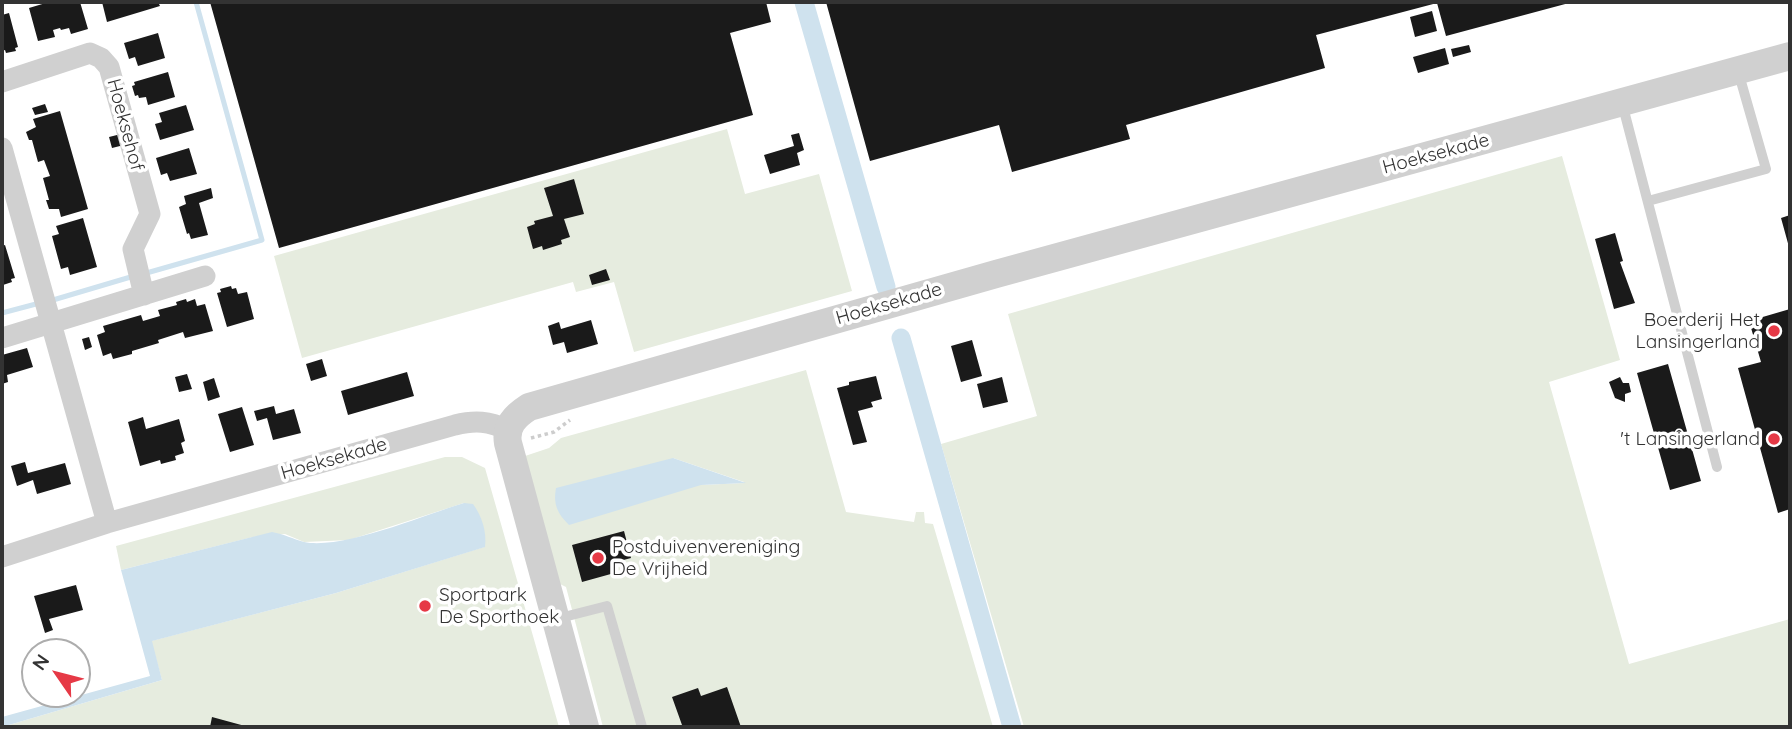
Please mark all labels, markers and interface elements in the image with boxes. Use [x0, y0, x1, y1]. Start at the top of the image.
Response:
street label: Hoeksehof [102, 76, 148, 174]
street label: Hoeksekade [1380, 129, 1492, 179]
street label: Hoeksekade [833, 278, 945, 330]
place label: Boerderij Het Lansingerland [1636, 309, 1760, 353]
marker: Boerderij Het Lansingerland [1766, 323, 1782, 339]
place label: 't Lansingerland [1620, 428, 1760, 450]
marker: 't Lansingerland [1766, 431, 1782, 447]
street label: Hoeksekade [278, 433, 390, 485]
place label: Postduivenvereniging De Vrijheid [612, 536, 800, 580]
marker: Postduivenvereniging De Vrijheid [590, 550, 606, 566]
place label: Sportpark De Sporthoek [439, 584, 559, 628]
marker: Sportpark De Sporthoek [417, 598, 433, 614]
north arrow [21, 638, 91, 708]
text: N [27, 649, 54, 675]

